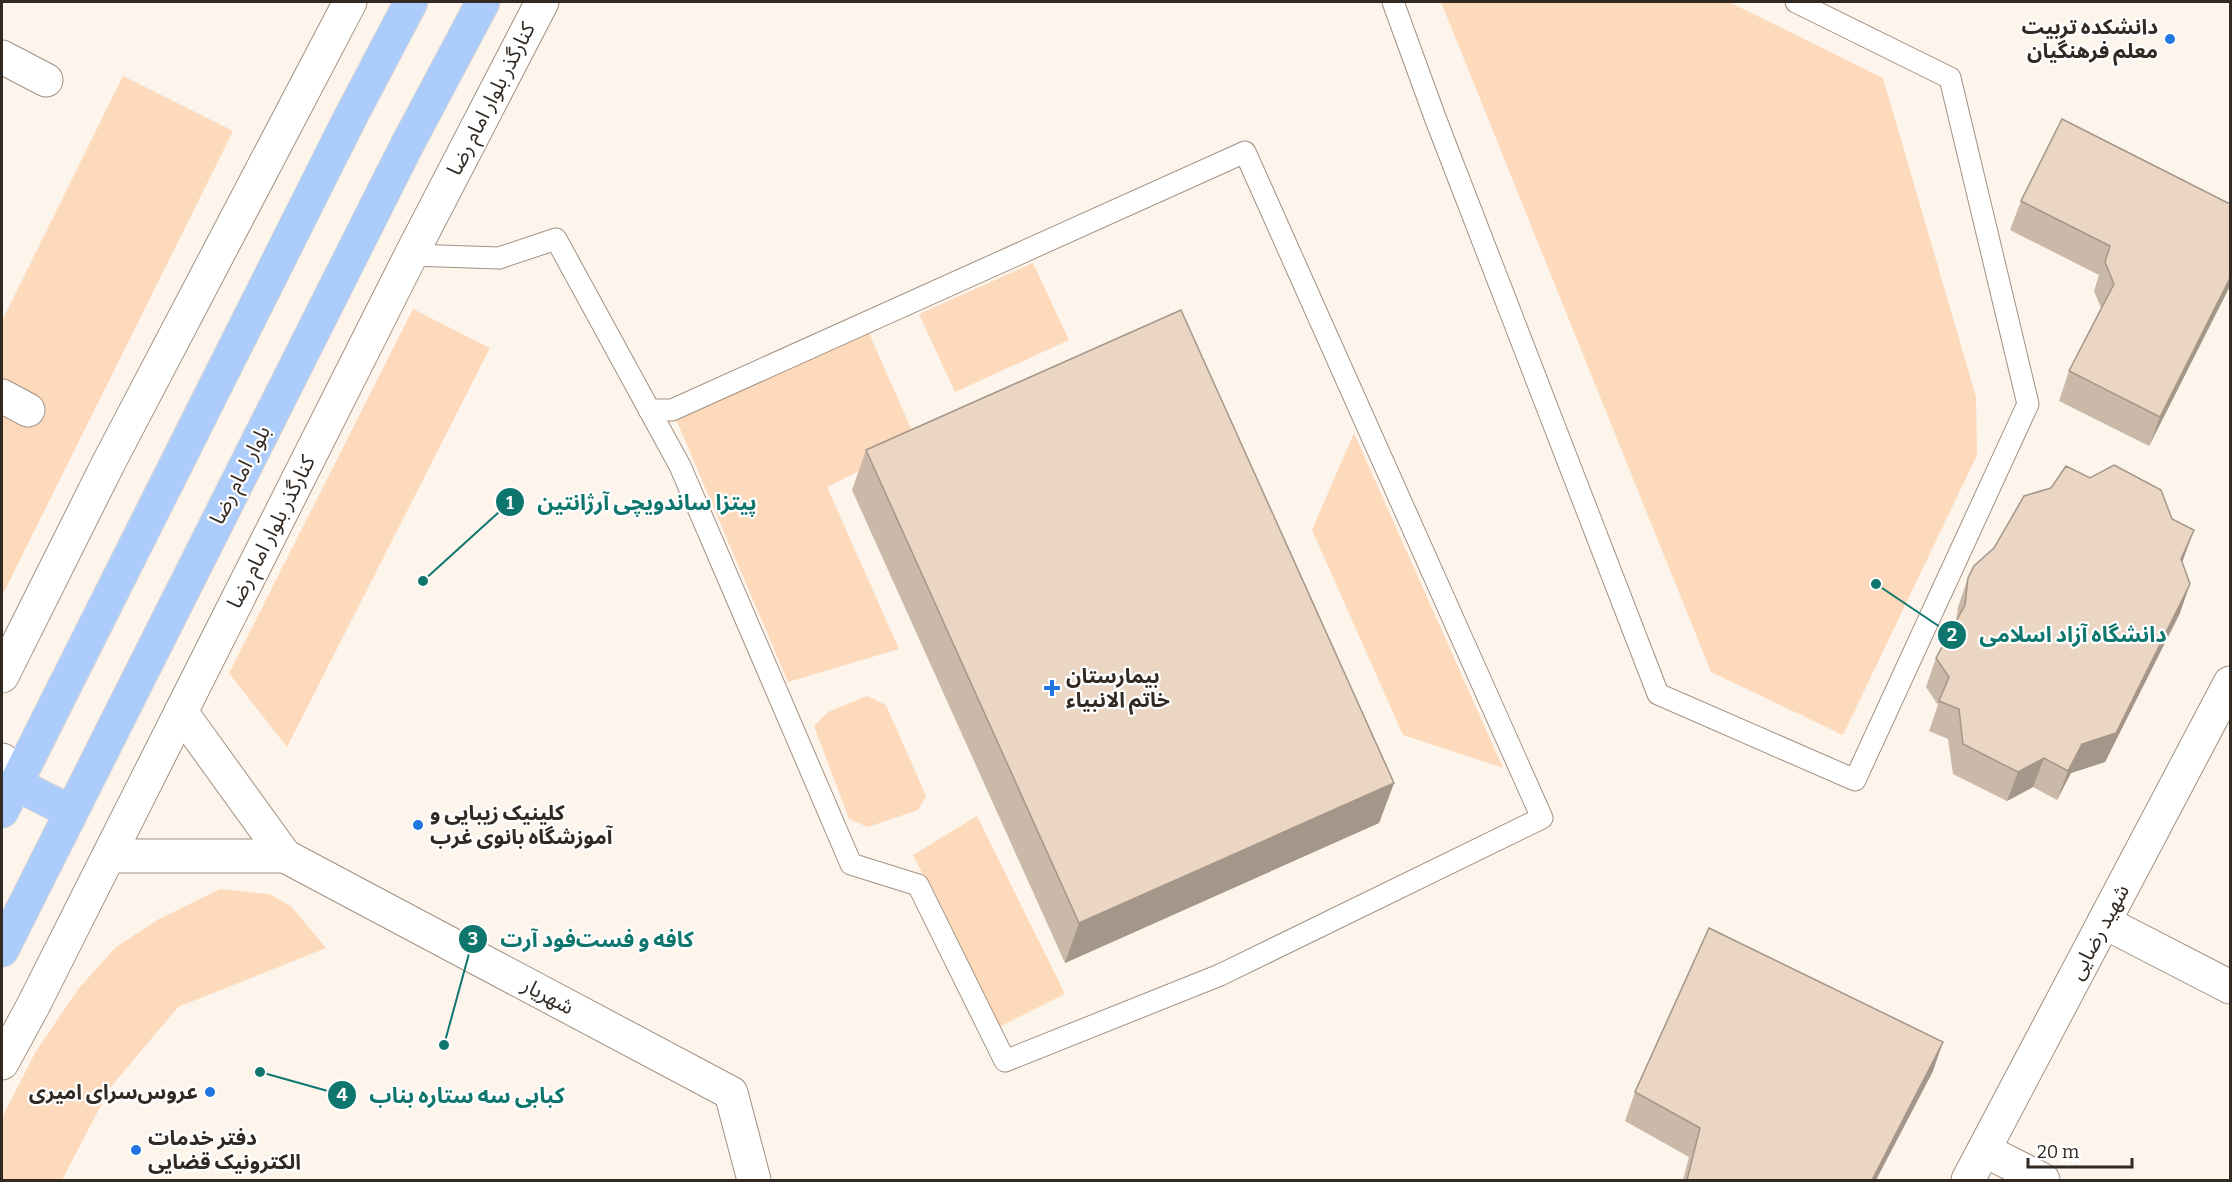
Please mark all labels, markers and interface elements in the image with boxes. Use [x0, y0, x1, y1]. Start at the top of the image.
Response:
place label: دانشکده تربیت معلم فرهنگیان [2021, 14, 2158, 66]
street label: کنارگذر بلوار امام رضا [441, 18, 544, 181]
marker: دانشکده تربیت معلم فرهنگیان [2163, 32, 2177, 46]
street label: بلوار امام رضا [204, 421, 279, 530]
street label: کنارگذر بلوار امام رضا [221, 451, 324, 614]
callout: پیتزا ساندویچی آرژانتین [495, 482, 769, 522]
text: پیتزا ساندویچی آرژانتین [537, 489, 757, 517]
text: 1 [506, 492, 514, 514]
callout: دانشگاه آزاد اسلامی [1937, 615, 2179, 655]
text: دانشگاه آزاد اسلامی [1979, 621, 2167, 648]
text: 2 [1947, 624, 1957, 646]
place label: بیمارستان خاتم الانبیاء [1066, 663, 1170, 715]
marker: بیمارستان خاتم الانبیاء [1043, 679, 1061, 697]
place label: کلینیک زیبایی و آموزشگاه بانوی غرب [430, 800, 614, 850]
marker: کلینیک زیبایی و آموزشگاه بانوی غرب [411, 818, 425, 832]
street label: شهید رضایی [2063, 880, 2135, 984]
callout: کافه و فست‌فود آرت [458, 919, 706, 959]
text: کافه و فست‌فود آرت [500, 926, 695, 953]
text: 3 [468, 928, 478, 950]
street label: شهریار [517, 971, 578, 1020]
callout: کبابی سه ستاره بناب [327, 1075, 577, 1115]
place label: عروس‌سرای امیری [29, 1079, 198, 1105]
text: کبابی سه ستاره بناب [369, 1082, 566, 1109]
text: 4 [337, 1084, 348, 1106]
marker: عروس‌سرای امیری [203, 1085, 217, 1099]
place label: دفتر خدمات الکترونیک قضایی [148, 1125, 301, 1175]
scale bar [2028, 1131, 2132, 1169]
text: 20 m [2037, 1141, 2079, 1163]
marker: دفتر خدمات الکترونیک قضایی [129, 1143, 143, 1157]

